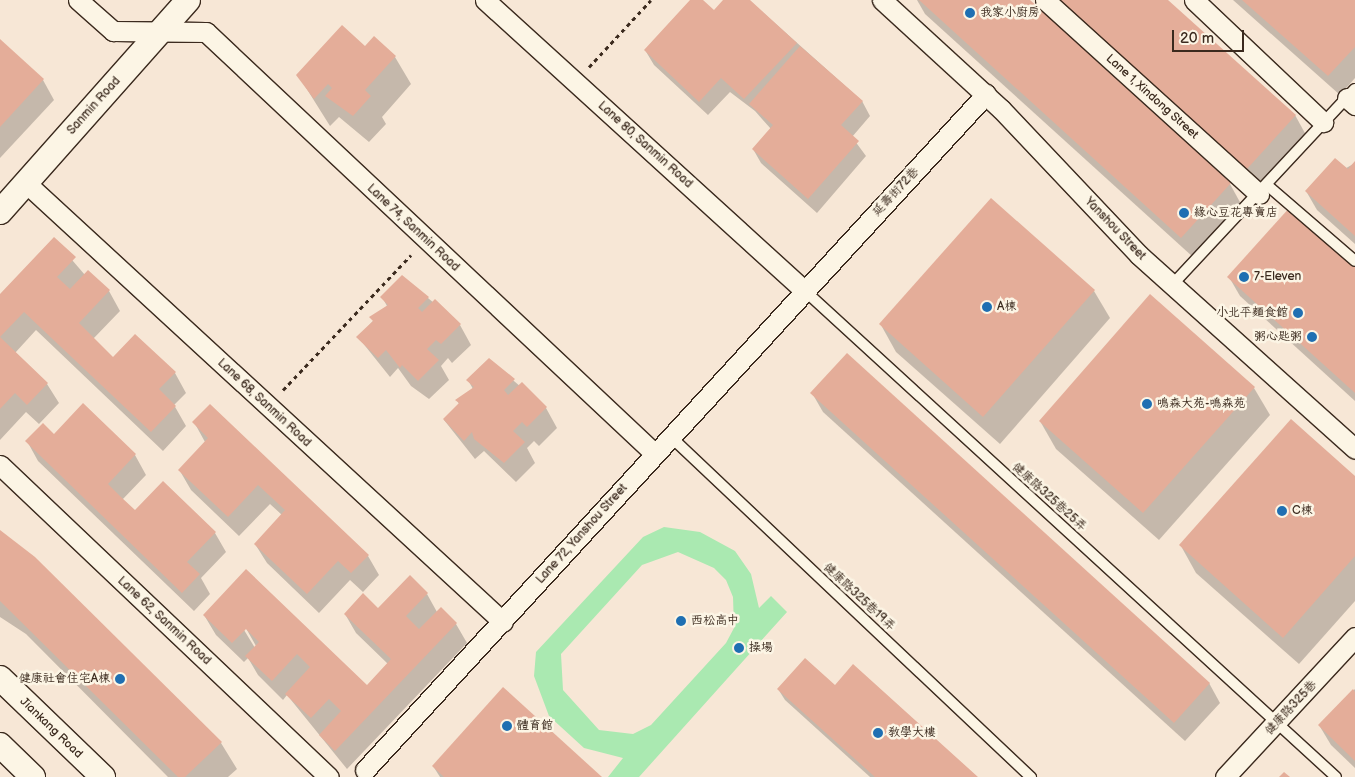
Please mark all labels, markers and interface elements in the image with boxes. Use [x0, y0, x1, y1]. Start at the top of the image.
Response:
place label: 我家小廚房 [980, 6, 1040, 20]
marker: 我家小廚房 [964, 7, 976, 19]
scale bar [1175, 20, 1248, 52]
text: 20 m [1180, 29, 1214, 48]
street label: Lane 1, Xindong Street [1102, 51, 1202, 143]
street label: Sanmin Road [64, 74, 124, 138]
street label: Lane 80, Sanmin Road [595, 99, 695, 191]
street label: 延壽街72巷 [870, 165, 922, 219]
street label: Lane 74, Sanmin Road [364, 181, 462, 275]
street label: Yanshou Street [1081, 195, 1149, 263]
place label: 緣心豆花專賣店 [1194, 206, 1278, 220]
marker: 緣心豆花專賣店 [1178, 207, 1190, 219]
place label: 7-Eleven [1254, 270, 1301, 284]
marker: 7-Eleven [1238, 271, 1250, 283]
place label: A棟 [997, 300, 1016, 314]
marker: A棟 [981, 301, 993, 313]
place label: 小北平麵食館 [1216, 306, 1288, 320]
marker: 小北平麵食館 [1292, 307, 1304, 319]
place label: 粥心匙粥 [1254, 330, 1302, 344]
marker: 粥心匙粥 [1306, 331, 1318, 343]
street label: Lane 68, Sanmin Road [214, 356, 314, 450]
place label: 鳴森大苑-鳴森苑 [1157, 397, 1245, 411]
marker: 鳴森大苑-鳴森苑 [1141, 398, 1153, 410]
street label: 健康路325巷25弄 [1009, 460, 1089, 534]
street label: Lane 72, Yanshou Street [533, 481, 631, 587]
place label: C棟 [1292, 504, 1313, 518]
marker: C棟 [1276, 505, 1288, 517]
street label: 健康路325巷19弄 [820, 560, 898, 634]
street label: Lane 62, Sanmin Road [114, 574, 214, 668]
place label: 西松高中 [691, 614, 739, 628]
marker: 西松高中 [675, 615, 687, 627]
place label: 操場 [749, 641, 773, 655]
marker: 操場 [733, 642, 745, 654]
place label: 健康社會住宅A棟 [19, 672, 110, 686]
marker: 健康社會住宅A棟 [114, 673, 126, 685]
street label: 健康路325巷 [1262, 678, 1320, 738]
street label: Jiankang Road [17, 695, 85, 761]
place label: 體育館 [517, 719, 553, 733]
marker: 體育館 [501, 720, 513, 732]
place label: 教學大樓 [888, 726, 936, 740]
marker: 教學大樓 [872, 727, 884, 739]

